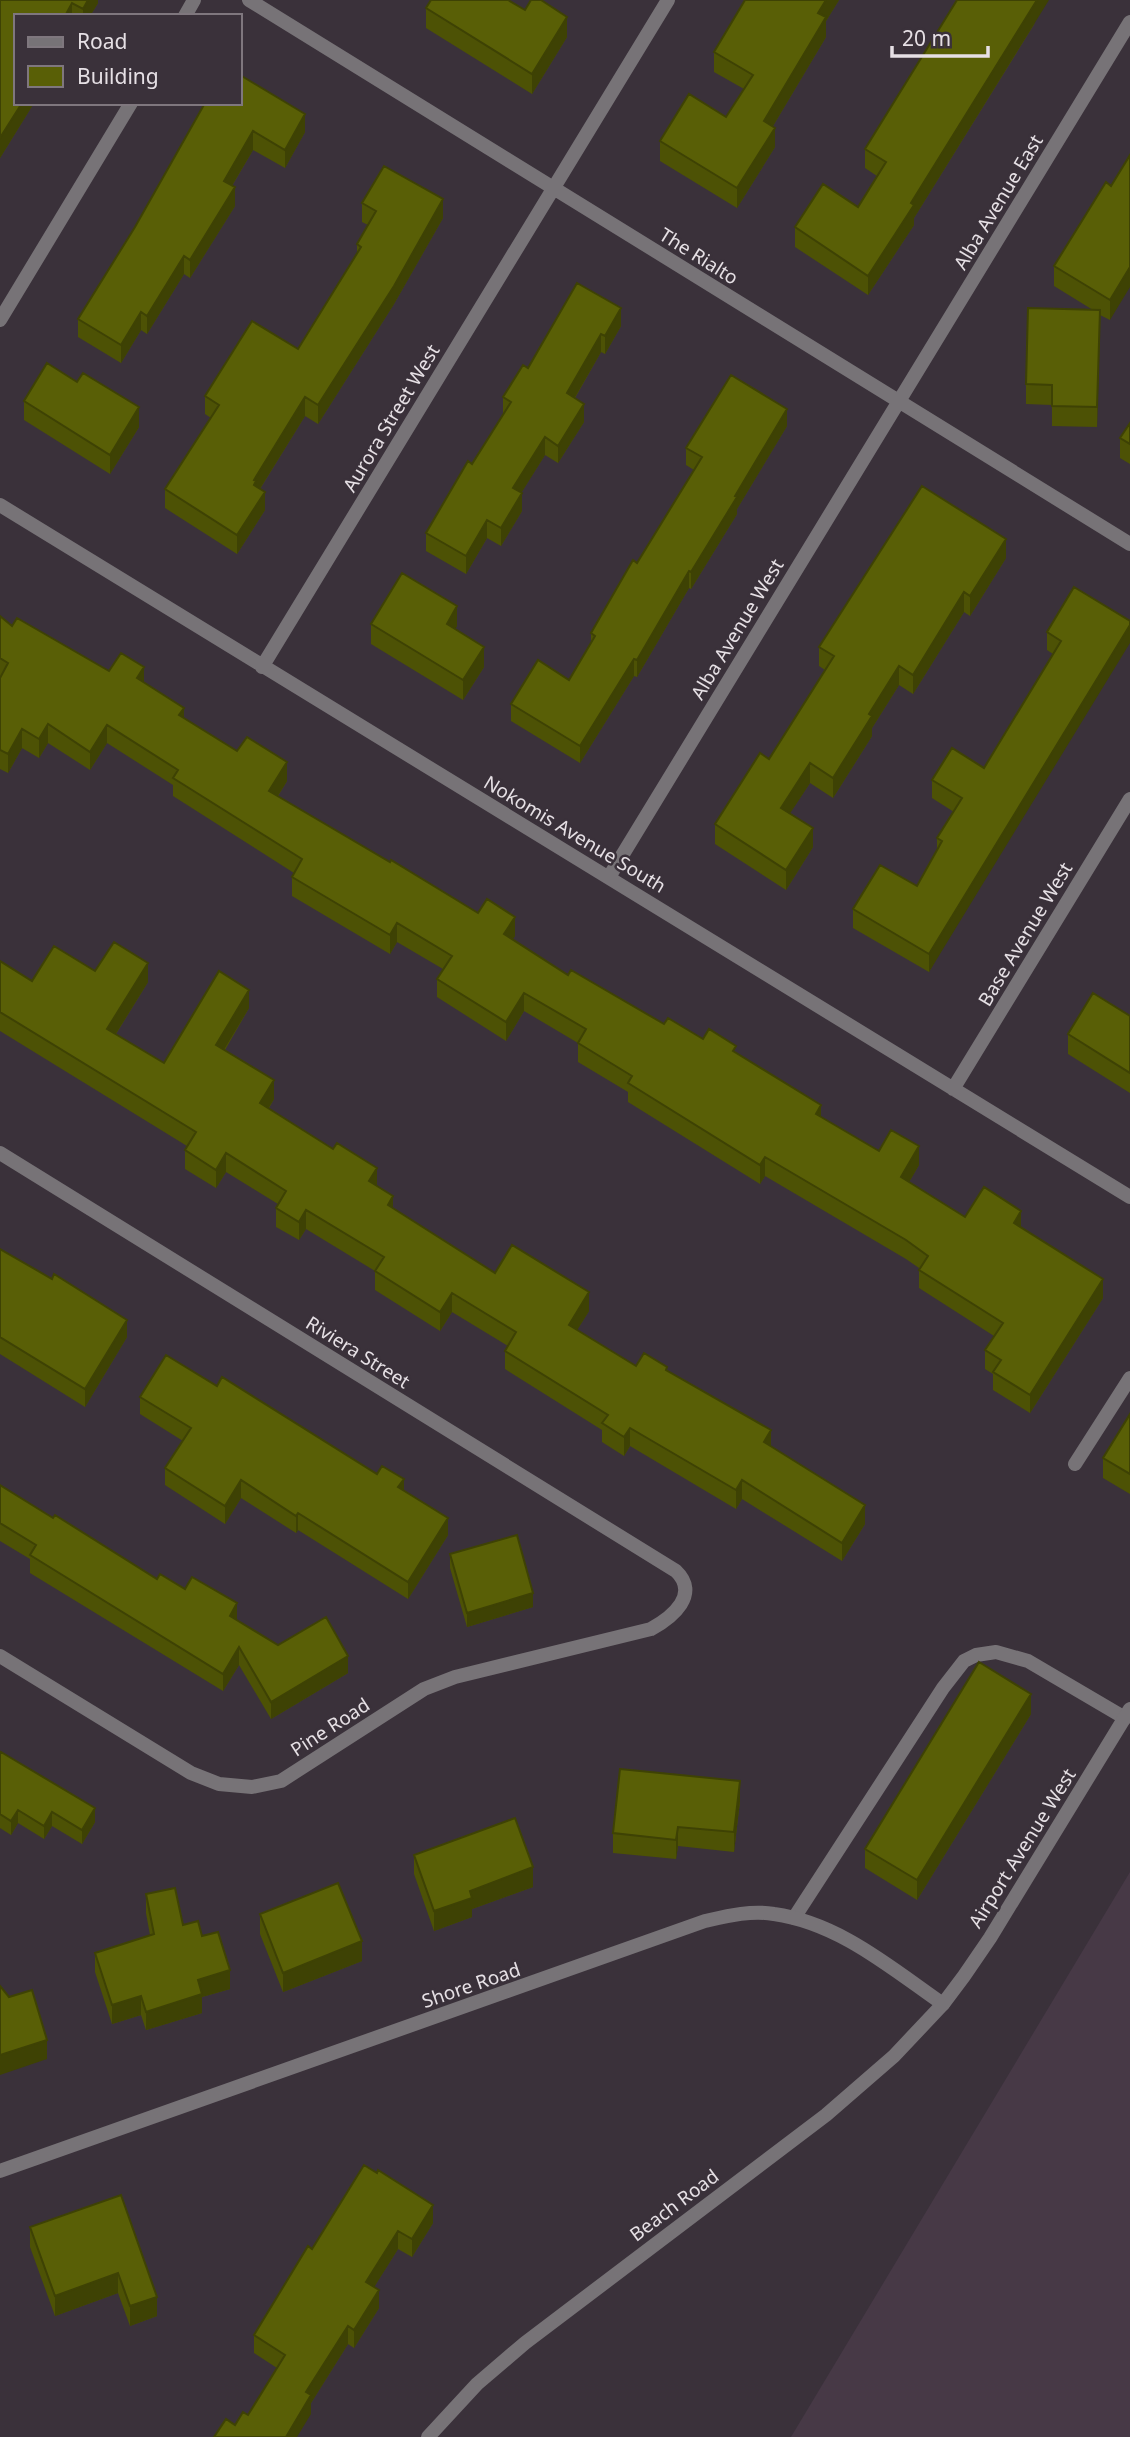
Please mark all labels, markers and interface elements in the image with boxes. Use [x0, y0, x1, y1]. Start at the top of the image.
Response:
legend [14, 14, 242, 105]
scale bar [892, 14, 988, 58]
text: 20 m [902, 24, 951, 52]
text: Road [77, 27, 127, 55]
text: Building [77, 62, 159, 90]
street label: Alba Avenue East [947, 130, 1049, 274]
street label: The Rialto [655, 221, 743, 291]
street label: Aurora Street West [337, 339, 445, 497]
street label: Alba Avenue West [685, 554, 789, 704]
street label: Nokomis Avenue South [479, 769, 671, 899]
street label: Base Avenue West [972, 857, 1078, 1011]
street label: Riviera Street [301, 1310, 415, 1394]
street label: Pine Road [285, 1692, 375, 1762]
street label: Airport Avenue West [962, 1763, 1082, 1933]
street label: Shore Road [418, 1956, 524, 2014]
street label: Beach Road [624, 2163, 724, 2247]

